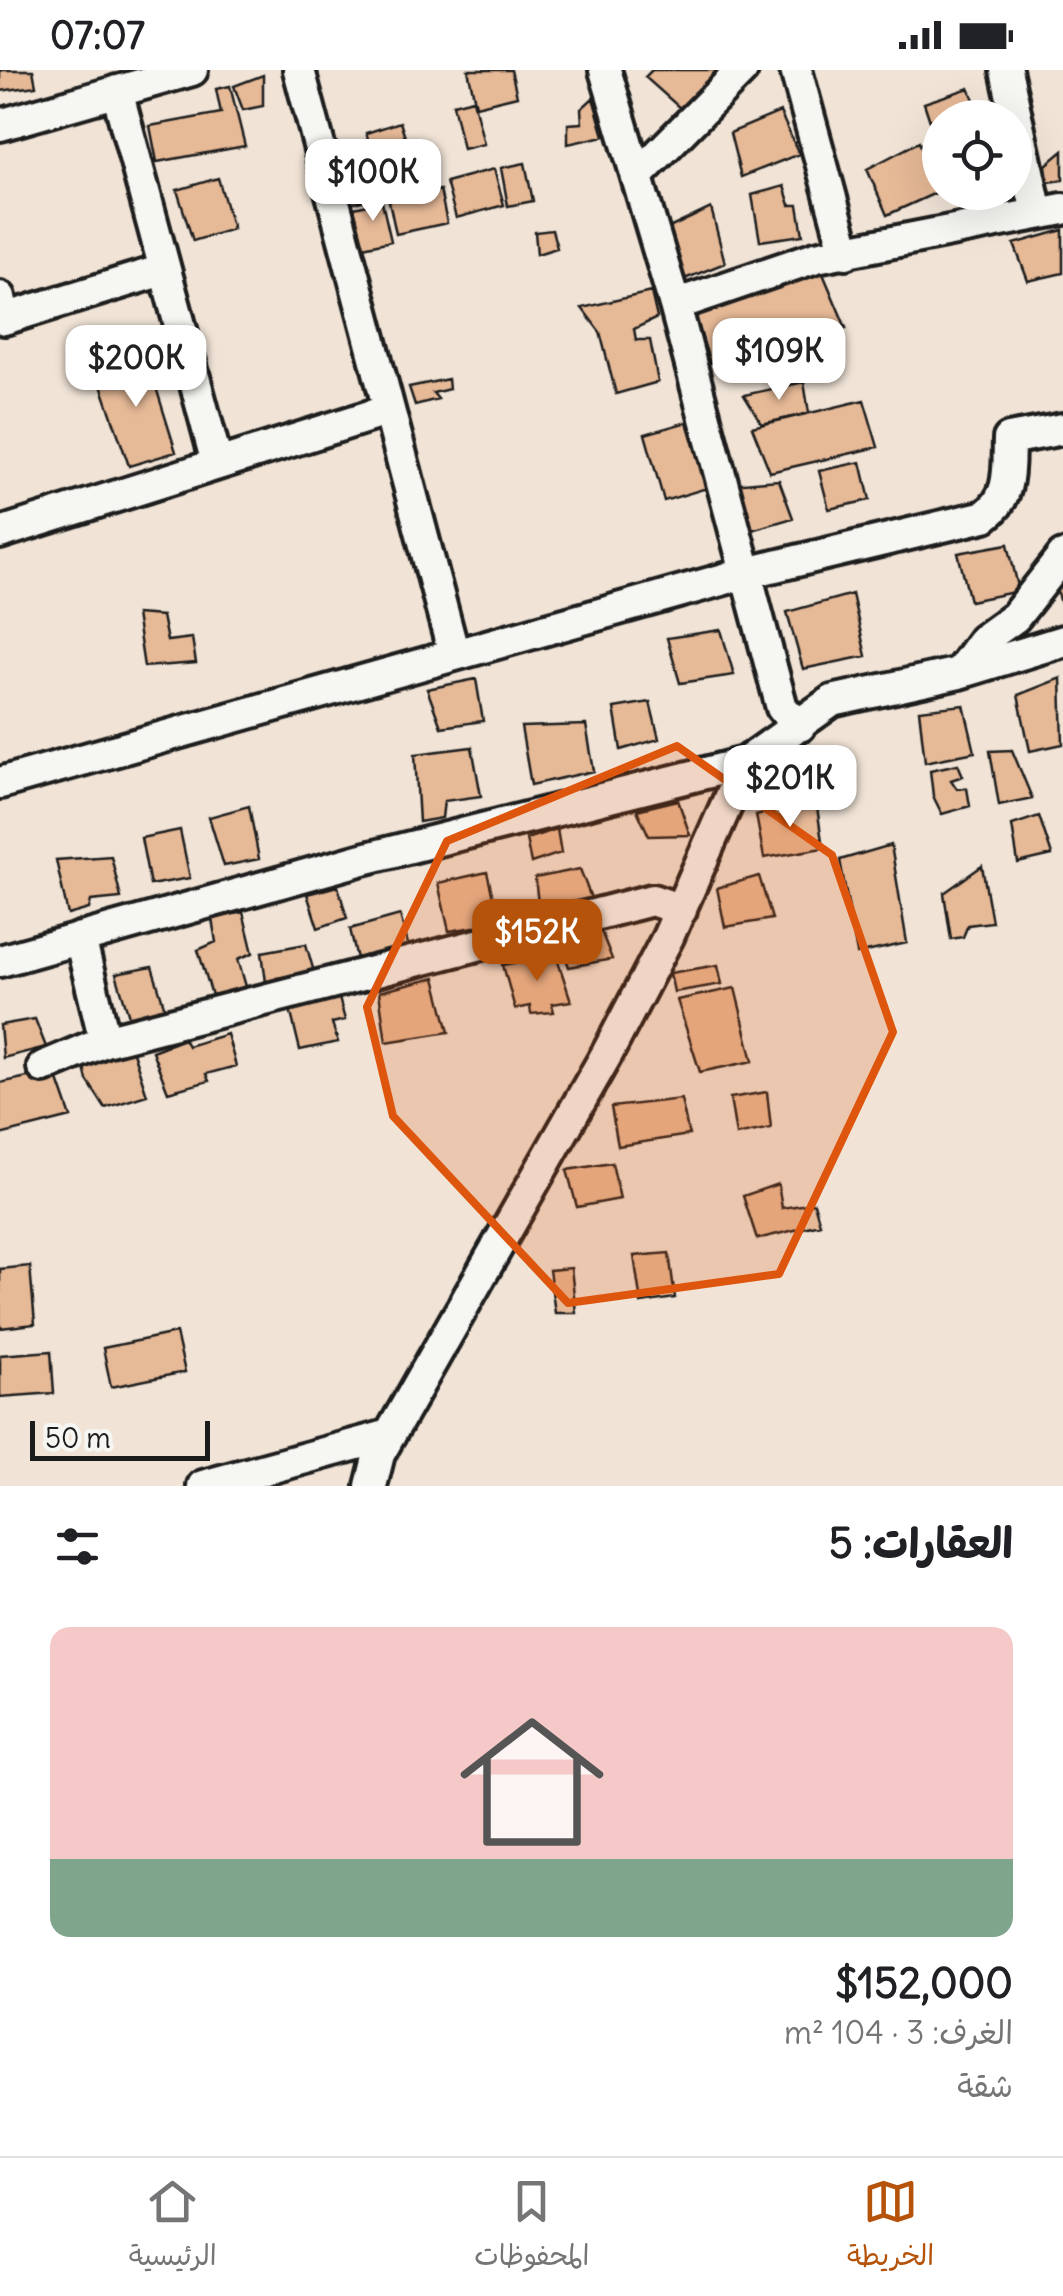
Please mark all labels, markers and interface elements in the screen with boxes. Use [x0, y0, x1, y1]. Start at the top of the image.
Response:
text: 07:07 [50, 12, 145, 59]
map controls [922, 100, 1032, 210]
button: locate [922, 100, 1032, 210]
pin: $100K [303, 139, 443, 224]
text: $100K [327, 151, 419, 192]
pin: $109K [709, 318, 849, 403]
pin: $200K [66, 325, 206, 410]
text: $109K [734, 330, 824, 371]
text: $200K [87, 337, 185, 378]
pin: $201K [720, 745, 860, 830]
text: $201K [746, 757, 834, 798]
pin: $152K [467, 899, 607, 984]
text: $152K [494, 911, 580, 952]
scale bar [30, 1416, 210, 1460]
text: 50 m [45, 1420, 111, 1456]
text: العقارات: 5 [829, 1517, 1013, 1569]
icon: filters [50, 1519, 105, 1574]
icon: home [442, 1692, 622, 1872]
text: $152,000 [835, 1957, 1013, 2009]
text: الغرف: 3 · 104 m² [784, 2012, 1013, 2053]
text: شقة [957, 2065, 1013, 2106]
tab: الرئيسية [129, 2174, 217, 2280]
tab: المحفوظات [474, 2174, 589, 2280]
tab: الخريطة [847, 2174, 934, 2280]

